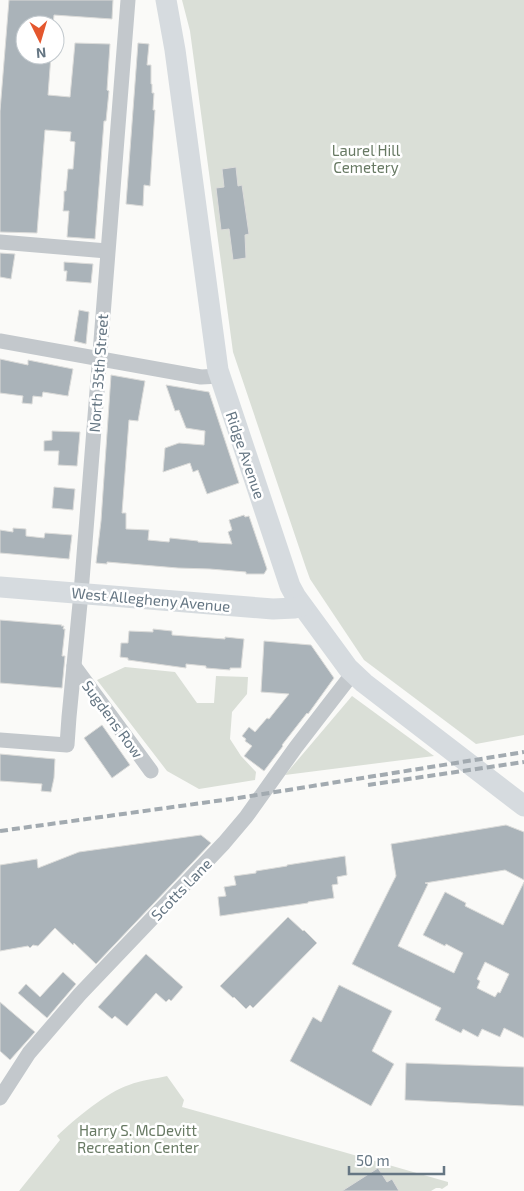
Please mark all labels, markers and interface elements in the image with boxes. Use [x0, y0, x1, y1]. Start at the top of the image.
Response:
north arrow [15, 15, 65, 65]
text: N [35, 45, 47, 62]
park label: Laurel Hill Cemetery [332, 141, 401, 176]
street label: North 35th Street [85, 313, 111, 433]
street label: Ridge Avenue [223, 409, 269, 501]
street label: West Allegheny Avenue [71, 583, 231, 615]
street label: Sugdens Row [79, 677, 147, 761]
street label: Scotts Lane [147, 854, 215, 924]
park label: Harry S. McDevitt Recreation Center [77, 1121, 199, 1156]
scale bar [349, 1144, 444, 1176]
text: 50 m [356, 1151, 390, 1169]

